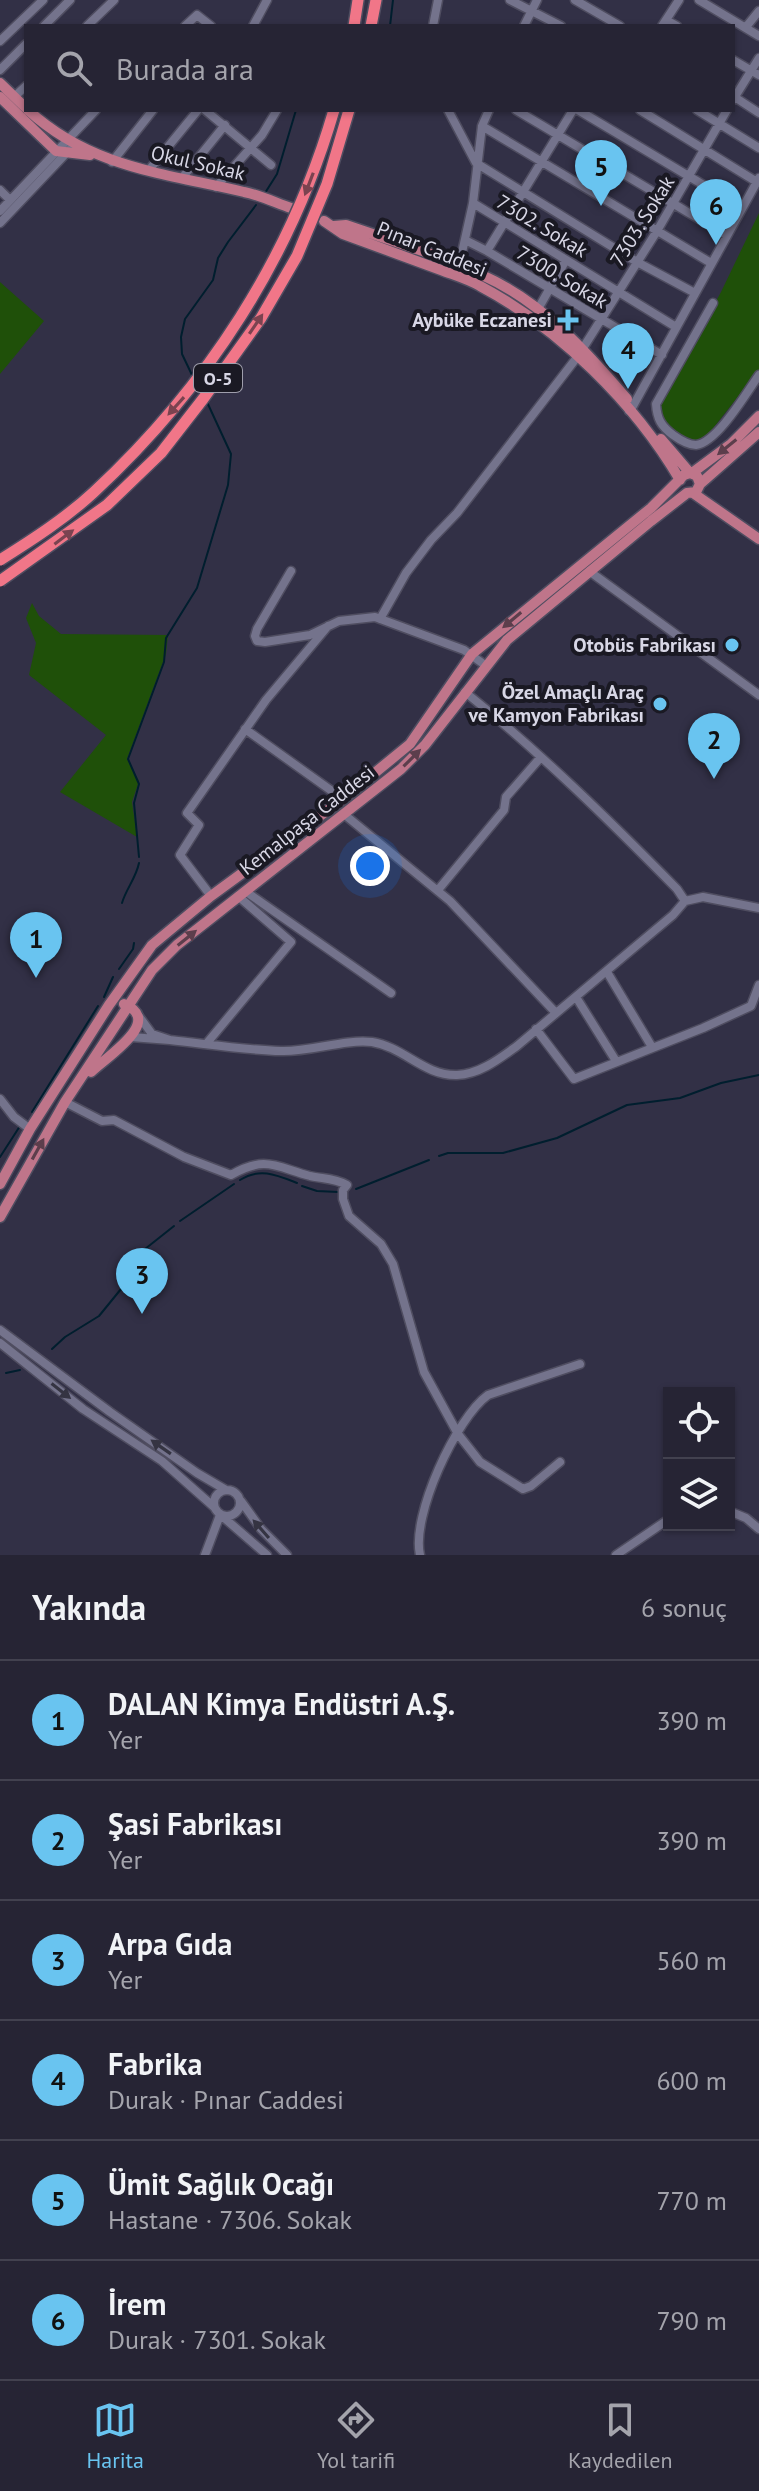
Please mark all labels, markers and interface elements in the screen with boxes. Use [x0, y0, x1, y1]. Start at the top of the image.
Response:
search box [24, 24, 735, 112]
icon: search [52, 46, 96, 90]
text: Burada ara [116, 49, 254, 88]
street label: Okul Sokak [148, 140, 248, 187]
pin: 5 [575, 140, 627, 206]
street label: 7303. Sokak [604, 170, 680, 271]
one-way arrow [302, 172, 315, 196]
pin: 6 [690, 179, 742, 245]
street label: 7302. Sokak [492, 189, 593, 264]
street label: Pınar Caddesi [373, 215, 491, 283]
street label: 7300. Sokak [512, 240, 613, 315]
place label: Aybüke Eczanesi [412, 307, 552, 333]
marker: Aybüke Eczanesi [559, 311, 577, 329]
one-way arrow [248, 314, 263, 335]
pin: 4 [602, 323, 654, 389]
road number: O-5 [194, 364, 242, 392]
one-way arrow [168, 395, 185, 415]
one-way arrow [717, 438, 737, 454]
one-way arrow [54, 529, 74, 545]
one-way arrow [502, 611, 522, 628]
place label: Otobüs Fabrikası [573, 632, 716, 658]
marker: Otobüs Fabrikası [723, 636, 741, 654]
place label: Özel Amaçlı Araç ve Kamyon Fabrikası [467, 679, 644, 728]
marker: Özel Amaçlı Araç ve Kamyon Fabrikası [651, 695, 669, 713]
pin: 2 [688, 713, 740, 779]
one-way arrow [402, 749, 421, 768]
street label: Kemalpaşa Caddesi [234, 759, 380, 881]
your location [350, 846, 390, 886]
pin: 1 [10, 912, 62, 978]
one-way arrow [177, 930, 197, 946]
one-way arrow [31, 1138, 45, 1160]
pin: 3 [116, 1248, 168, 1314]
one-way arrow [51, 1383, 71, 1399]
map controls [663, 1387, 735, 1531]
button: locate [663, 1387, 735, 1459]
one-way arrow [150, 1440, 171, 1455]
button: layers [663, 1459, 735, 1531]
one-way arrow [253, 1519, 270, 1539]
text: Yakında [32, 1585, 146, 1629]
text: 6 sonuç [641, 1591, 727, 1624]
text: DALAN Kimya Endüstri A.Ş. [108, 1684, 455, 1723]
text: 1 [51, 1704, 65, 1737]
text: 390 m [656, 1704, 727, 1737]
text: Yer [108, 1723, 142, 1756]
text: Şasi Fabrikası [108, 1804, 282, 1843]
text: 2 [51, 1824, 65, 1857]
text: 390 m [656, 1824, 727, 1857]
text: Yer [108, 1843, 142, 1876]
text: Arpa Gıda [108, 1924, 232, 1963]
text: 3 [51, 1944, 65, 1977]
text: 560 m [656, 1944, 727, 1977]
text: Yer [108, 1963, 142, 1996]
text: Fabrika [108, 2044, 202, 2083]
text: 4 [51, 2064, 65, 2097]
text: 600 m [656, 2064, 727, 2097]
text: Durak · Pınar Caddesi [108, 2083, 344, 2116]
text: Ümit Sağlık Ocağı [108, 2164, 334, 2203]
text: 5 [51, 2184, 65, 2217]
text: 770 m [656, 2184, 727, 2217]
text: Hastane · 7306. Sokak [108, 2203, 352, 2236]
text: İrem [108, 2284, 166, 2323]
text: 6 [51, 2304, 65, 2337]
text: 790 m [656, 2304, 727, 2337]
text: Durak · 7301. Sokak [108, 2323, 326, 2356]
tab: Harita [87, 2398, 144, 2474]
tab: Yol tarifi [317, 2398, 395, 2474]
tab: Kaydedilen [568, 2398, 672, 2474]

